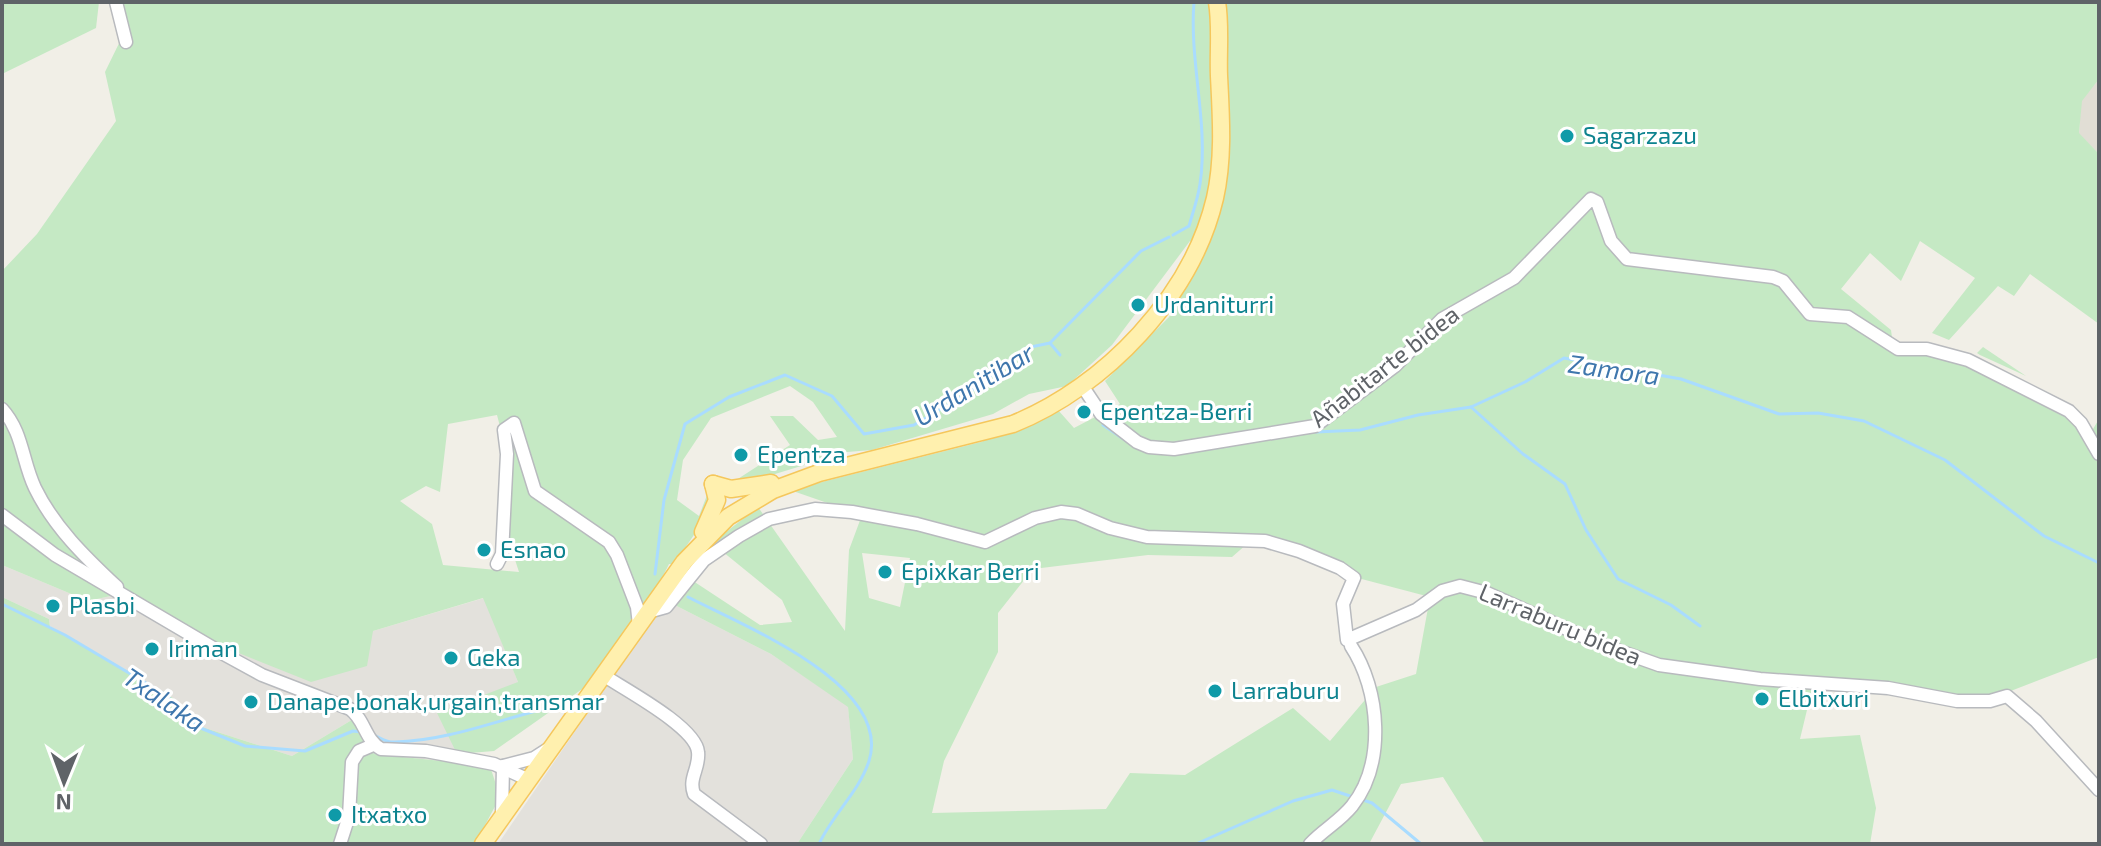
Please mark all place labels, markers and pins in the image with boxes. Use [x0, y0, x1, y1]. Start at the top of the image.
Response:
place label: Sagarzazu [1583, 120, 1697, 149]
marker: Sagarzazu [1558, 127, 1576, 145]
place label: Urdaniturri [1154, 289, 1274, 318]
marker: Urdaniturri [1129, 296, 1147, 314]
place label: Epentza-Berri [1100, 396, 1253, 425]
marker: Epentza-Berri [1075, 403, 1093, 421]
place label: Epentza [757, 439, 846, 468]
marker: Epentza [732, 446, 750, 464]
place label: Esnao [500, 534, 566, 563]
marker: Esnao [475, 541, 493, 559]
place label: Epixkar Berri [901, 556, 1040, 585]
marker: Epixkar Berri [876, 563, 894, 581]
place label: Plasbi [69, 590, 135, 619]
marker: Plasbi [44, 597, 62, 615]
place label: Iriman [168, 633, 238, 662]
marker: Iriman [143, 640, 161, 658]
place label: Geka [467, 642, 520, 671]
marker: Geka [442, 649, 460, 667]
place label: Larraburu [1231, 675, 1340, 704]
marker: Larraburu [1206, 682, 1224, 700]
place label: Elbitxuri [1778, 683, 1869, 712]
place label: Danape,bonak,urgain,transmar [267, 686, 605, 715]
marker: Elbitxuri [1753, 690, 1771, 708]
marker: Danape,bonak,urgain,transmar [242, 693, 260, 711]
place label: Itxatxo [351, 799, 427, 828]
marker: Itxatxo [326, 806, 344, 824]

